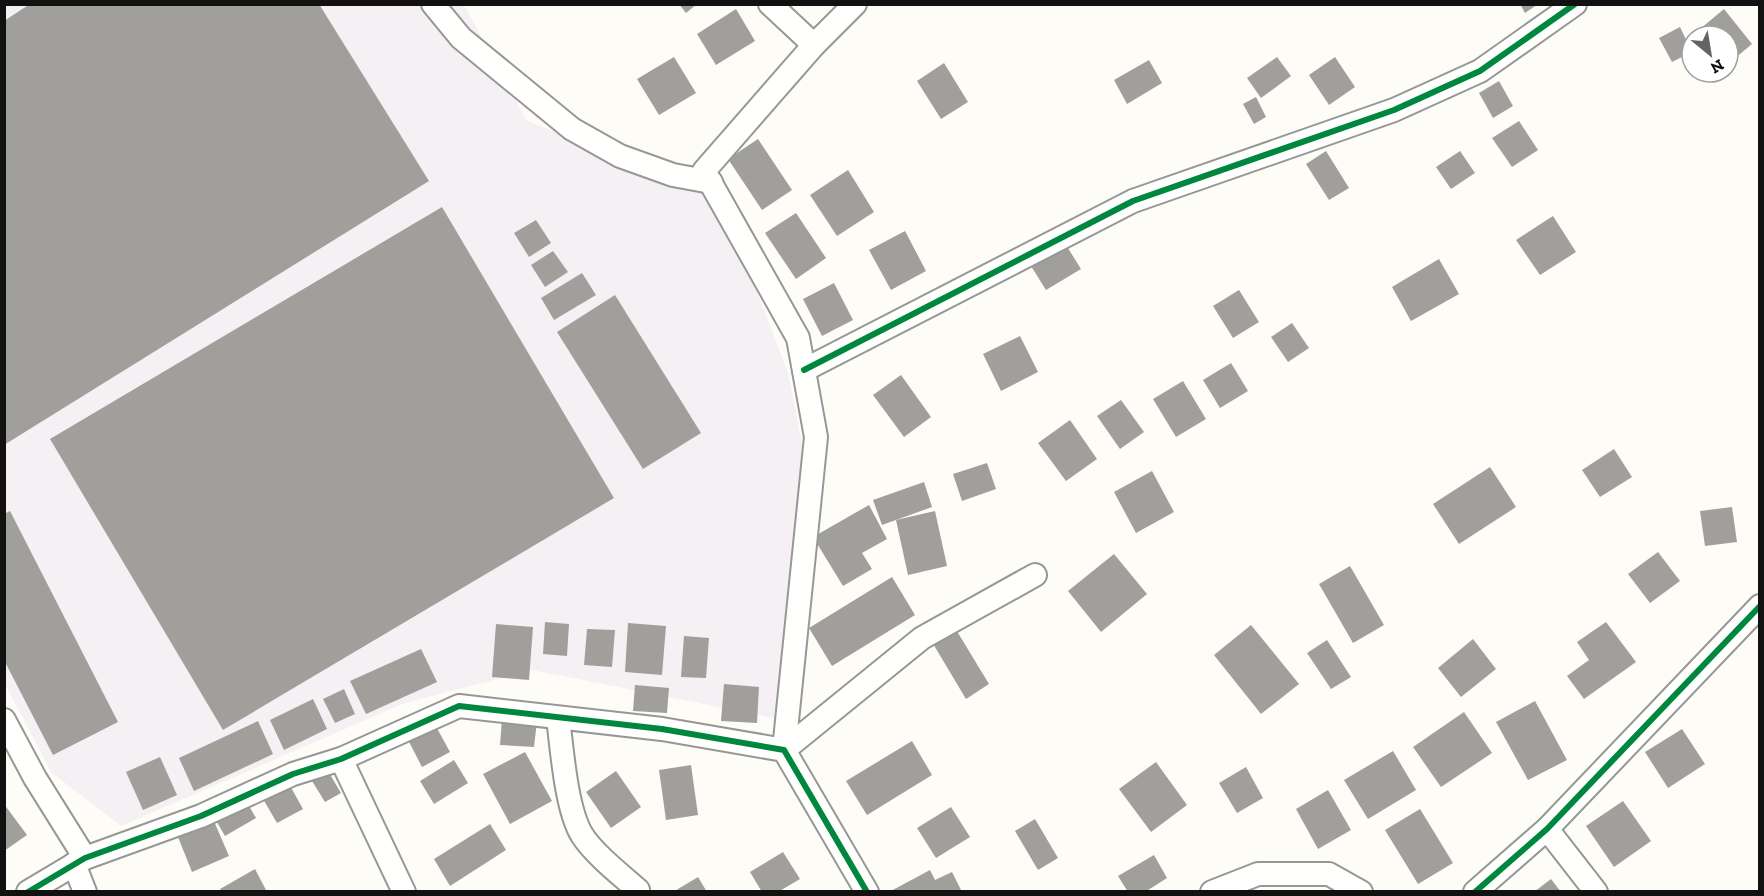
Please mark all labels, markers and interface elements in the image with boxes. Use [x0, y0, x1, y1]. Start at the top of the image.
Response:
north arrow [1680, 24, 1740, 84]
text: N [1707, 55, 1727, 78]

